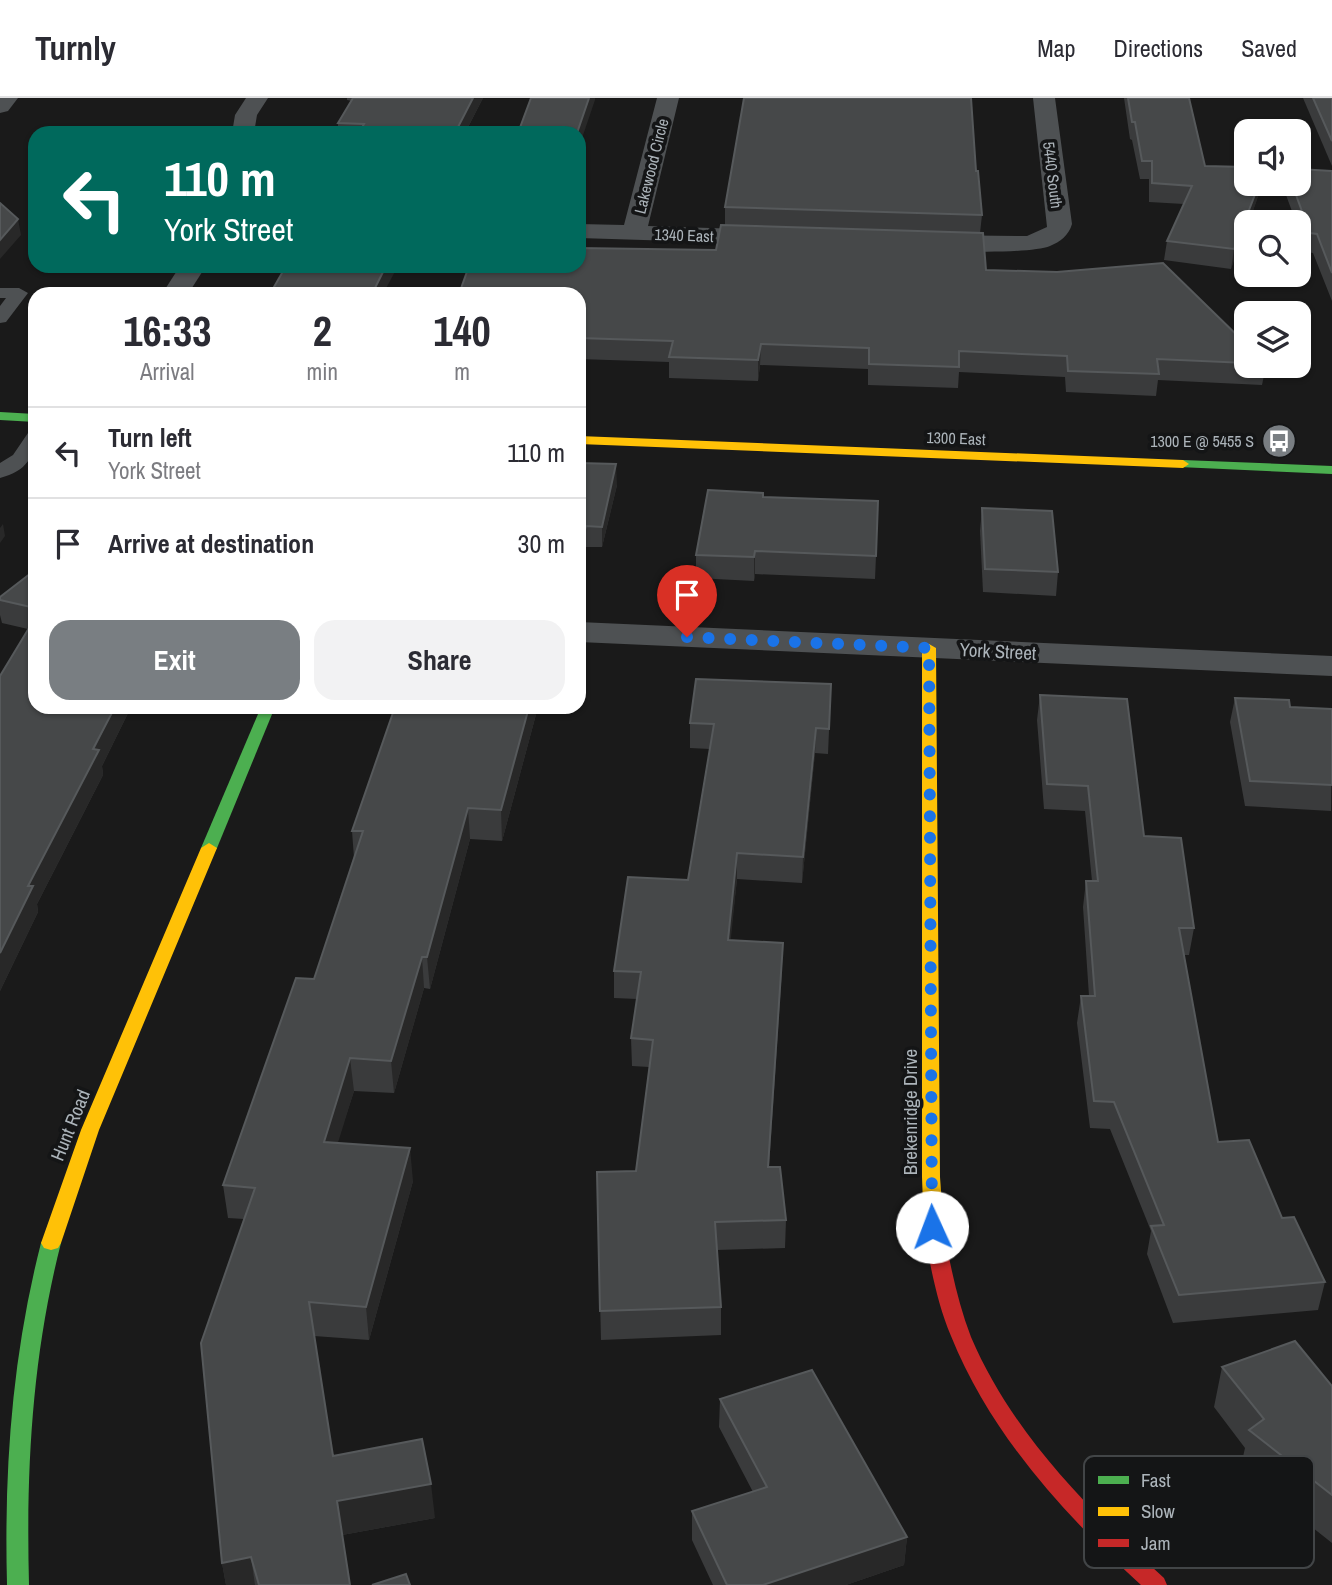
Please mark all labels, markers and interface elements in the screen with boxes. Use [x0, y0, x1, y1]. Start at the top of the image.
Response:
text: Turnly [35, 26, 116, 70]
text: Map [1037, 32, 1075, 64]
text: Directions [1113, 32, 1203, 64]
text: Saved [1241, 32, 1297, 64]
street label: Lakewood Circle [629, 116, 673, 216]
map controls [1234, 119, 1311, 378]
button: sound [1234, 119, 1311, 196]
street label: 5440 South [1038, 140, 1068, 210]
text: 110 m [164, 145, 276, 211]
icon: left [49, 154, 140, 245]
text: York Street [164, 208, 293, 251]
button: search [1234, 210, 1311, 287]
street label: 1340 East [654, 223, 714, 247]
button: layers [1234, 301, 1311, 378]
text: 16:33 [123, 303, 211, 359]
text: 2 [313, 303, 332, 359]
text: 140 [433, 303, 491, 359]
text: Arrival [140, 356, 195, 387]
text: min [307, 356, 338, 387]
text: m [454, 356, 470, 387]
text: Turn left [108, 420, 192, 455]
bus stop icon: 1300 E @ 5455 S [1260, 422, 1298, 460]
street label: 1300 East [926, 426, 986, 450]
place label: 1300 E @ 5455 S [1150, 430, 1254, 452]
icon: left [49, 434, 87, 472]
text: 110 m [507, 435, 565, 470]
text: York Street [108, 455, 201, 486]
icon: arrive [49, 525, 87, 563]
text: Arrive at destination [108, 526, 314, 561]
text: 30 m [518, 526, 565, 561]
pin [657, 565, 717, 637]
icon: arrive [668, 576, 706, 614]
button: Exit [49, 620, 300, 700]
button: Share [314, 620, 565, 700]
street label: York Street [959, 636, 1038, 666]
street label: Brekenridge Drive [897, 1049, 923, 1175]
street label: Hunt Road [44, 1086, 96, 1164]
position arrow [895, 1190, 969, 1264]
legend [1084, 1456, 1314, 1568]
text: Fast [1141, 1467, 1171, 1493]
text: Slow [1141, 1498, 1176, 1524]
text: Jam [1141, 1530, 1170, 1556]

